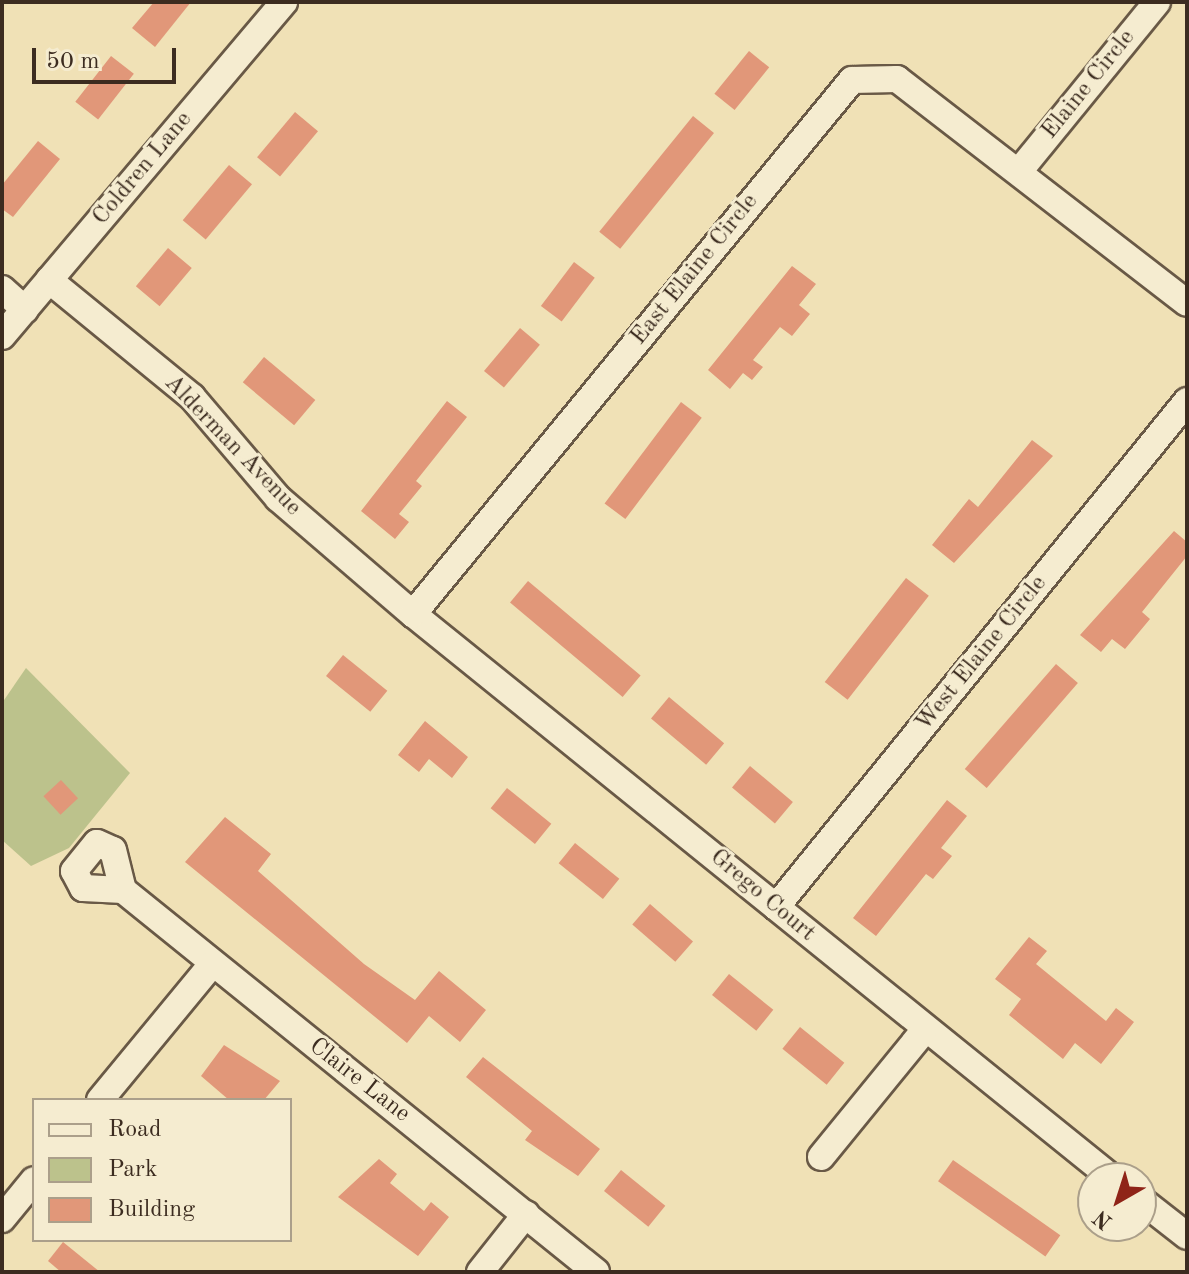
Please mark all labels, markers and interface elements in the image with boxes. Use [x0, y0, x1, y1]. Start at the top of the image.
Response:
street label: Elaine Circle [1036, 24, 1142, 146]
scale bar [36, 32, 180, 82]
text: 50 m [46, 50, 100, 74]
street label: Coldren Lane [87, 106, 199, 232]
street label: East Elaine Circle [625, 188, 765, 352]
street label: Alderman Avenue [157, 369, 307, 523]
street label: West Elaine Circle [910, 570, 1054, 738]
street label: Grego Court [703, 844, 821, 948]
street label: Claire Lane [303, 1033, 415, 1129]
legend [32, 1098, 292, 1242]
text: Road [108, 1118, 161, 1142]
text: Park [108, 1158, 157, 1182]
north arrow [1077, 1162, 1157, 1242]
text: Building [108, 1198, 195, 1222]
text: N [1090, 1205, 1117, 1233]

